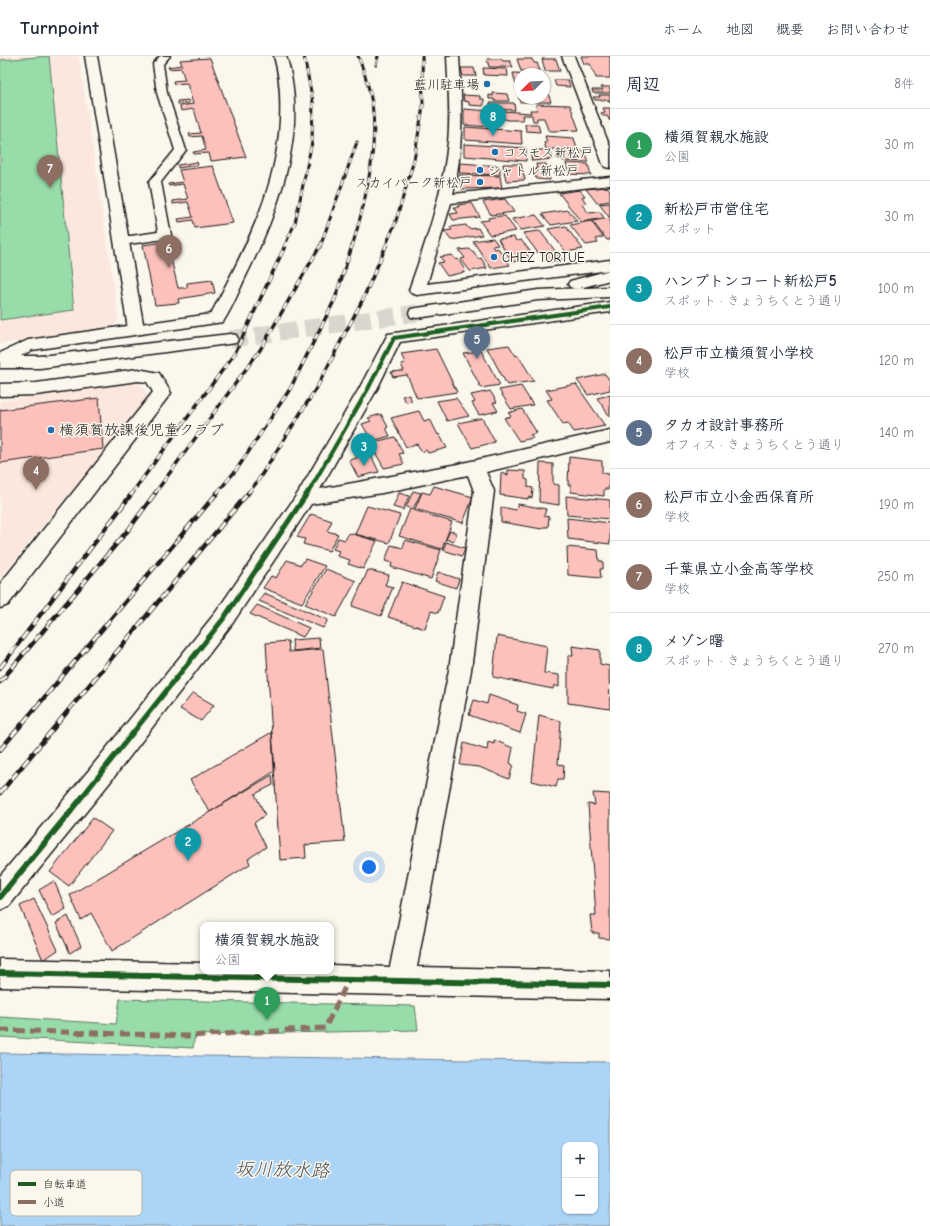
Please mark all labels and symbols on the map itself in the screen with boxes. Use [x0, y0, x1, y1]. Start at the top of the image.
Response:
north arrow [514, 68, 550, 104]
place label: 藍川駐車場 [414, 77, 479, 92]
marker: 藍川駐車場 [482, 79, 492, 89]
pin: 8 [480, 103, 506, 136]
place label: コスモス新松戸 [503, 145, 593, 160]
marker: コスモス新松戸 [490, 147, 500, 157]
pin: 7 [37, 155, 63, 188]
place label: シャトル新松戸 [488, 163, 579, 178]
marker: シャトル新松戸 [475, 165, 485, 175]
place label: スカイパーク新松戸 [355, 175, 472, 190]
marker: スカイパーク新松戸 [475, 177, 485, 187]
pin: 6 [156, 235, 182, 268]
place label: CHEZ TORTUE [502, 250, 585, 265]
marker: CHEZ TORTUE [489, 252, 499, 262]
pin: 5 [464, 326, 490, 359]
place label: 横須賀放課後児童クラブ [59, 421, 224, 439]
marker: 横須賀放課後児童クラブ [46, 425, 56, 435]
pin: 3 [351, 433, 377, 466]
pin: 4 [23, 457, 49, 490]
pin: 2 [175, 828, 201, 861]
your location [359, 857, 379, 877]
pin: 1 [254, 987, 280, 1020]
water label: 坂川放水路 [234, 1158, 331, 1182]
legend [10, 1170, 142, 1216]
text: 自転車道 [43, 1178, 87, 1191]
text: 小道 [43, 1196, 65, 1209]

